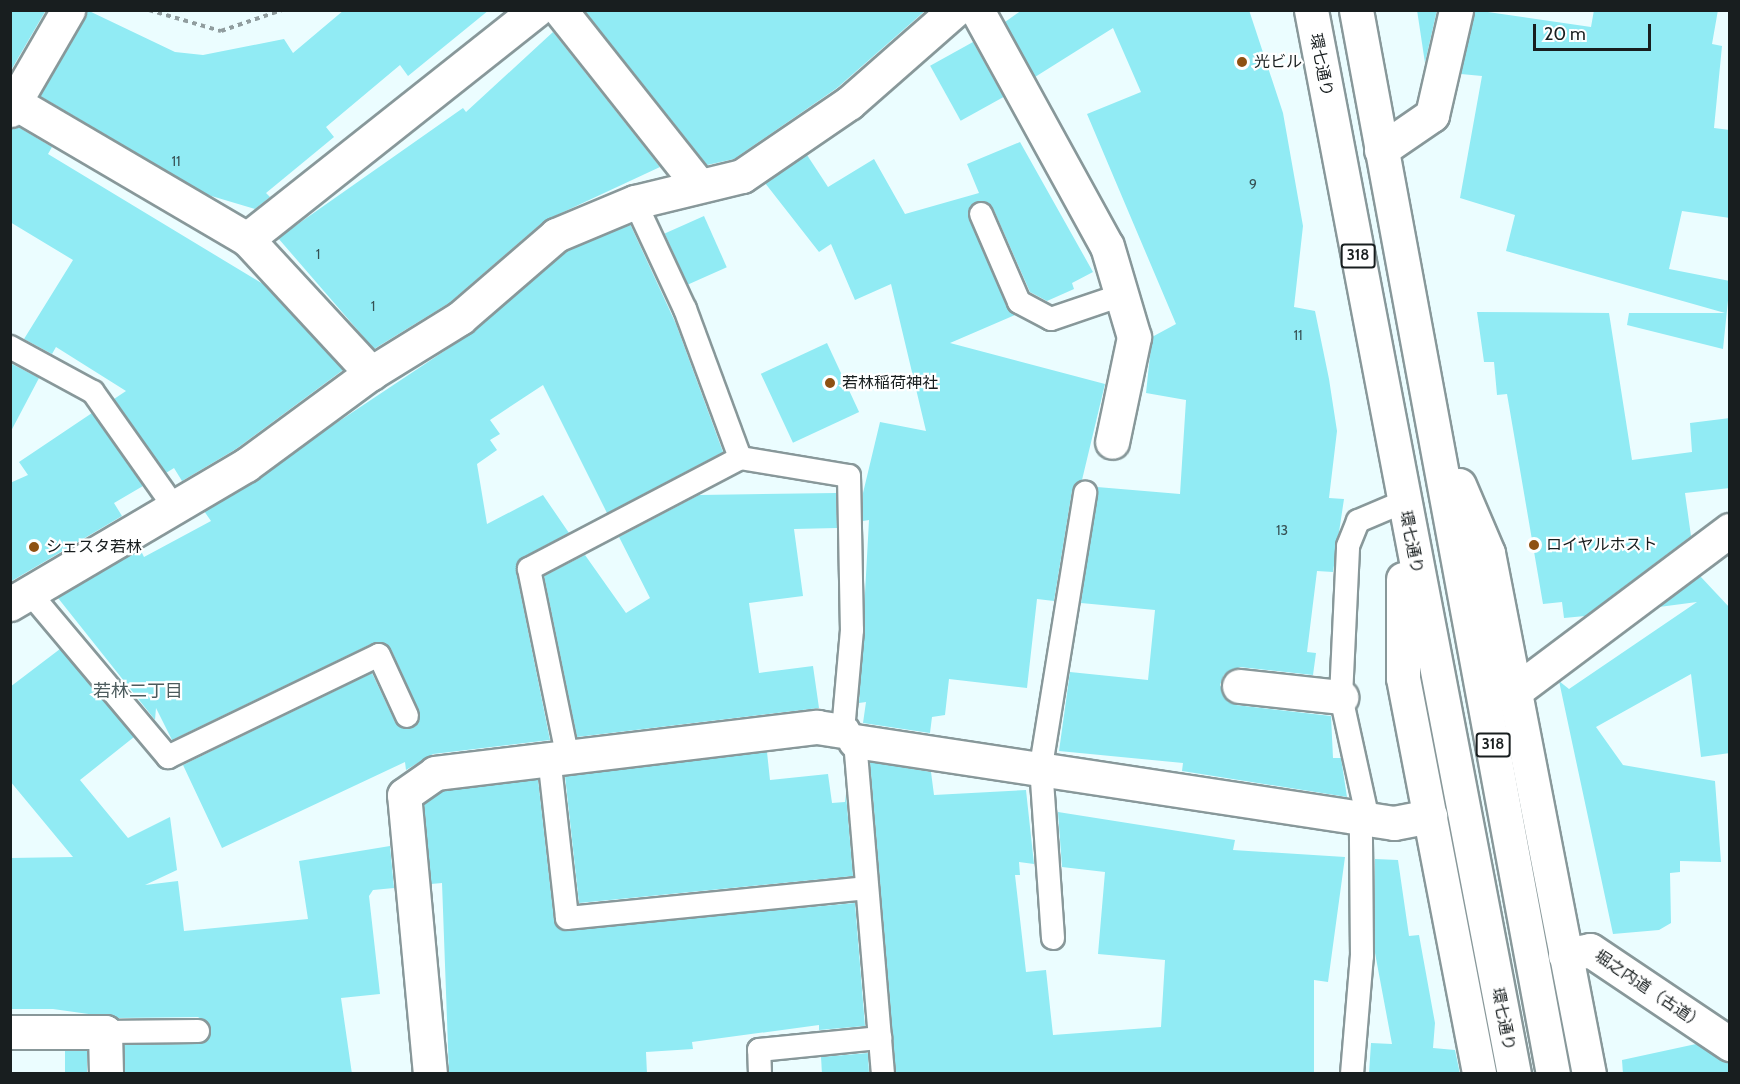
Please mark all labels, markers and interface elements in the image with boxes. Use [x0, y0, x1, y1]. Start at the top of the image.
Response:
scale bar [1536, 12, 1654, 50]
text: 20 m [1544, 23, 1586, 45]
street label: 環七通り [1305, 32, 1337, 98]
place label: 光ビル [1254, 52, 1302, 72]
marker: 光ビル [1235, 55, 1249, 69]
house number: 11 [171, 153, 181, 169]
house number: 9 [1249, 176, 1257, 192]
road number: 318 [1340, 244, 1376, 268]
house number: 1 [316, 246, 320, 262]
house number: 1 [371, 298, 375, 314]
house number: 11 [1293, 327, 1303, 343]
place label: 若林稲荷神社 [842, 373, 938, 393]
marker: 若林稲荷神社 [823, 376, 837, 390]
street label: 環七通り [1395, 509, 1427, 575]
house number: 13 [1276, 522, 1288, 538]
place label: ロイヤルホスト [1546, 535, 1658, 555]
place label: シェスタ若林 [46, 537, 142, 557]
marker: ロイヤルホスト [1527, 538, 1541, 552]
marker: シェスタ若林 [27, 540, 41, 554]
district label: 若林二丁目 [93, 680, 183, 702]
road number: 318 [1475, 733, 1511, 757]
street label: 堀之内道（古道） [1591, 946, 1707, 1034]
street label: 環七通り [1487, 986, 1519, 1052]

